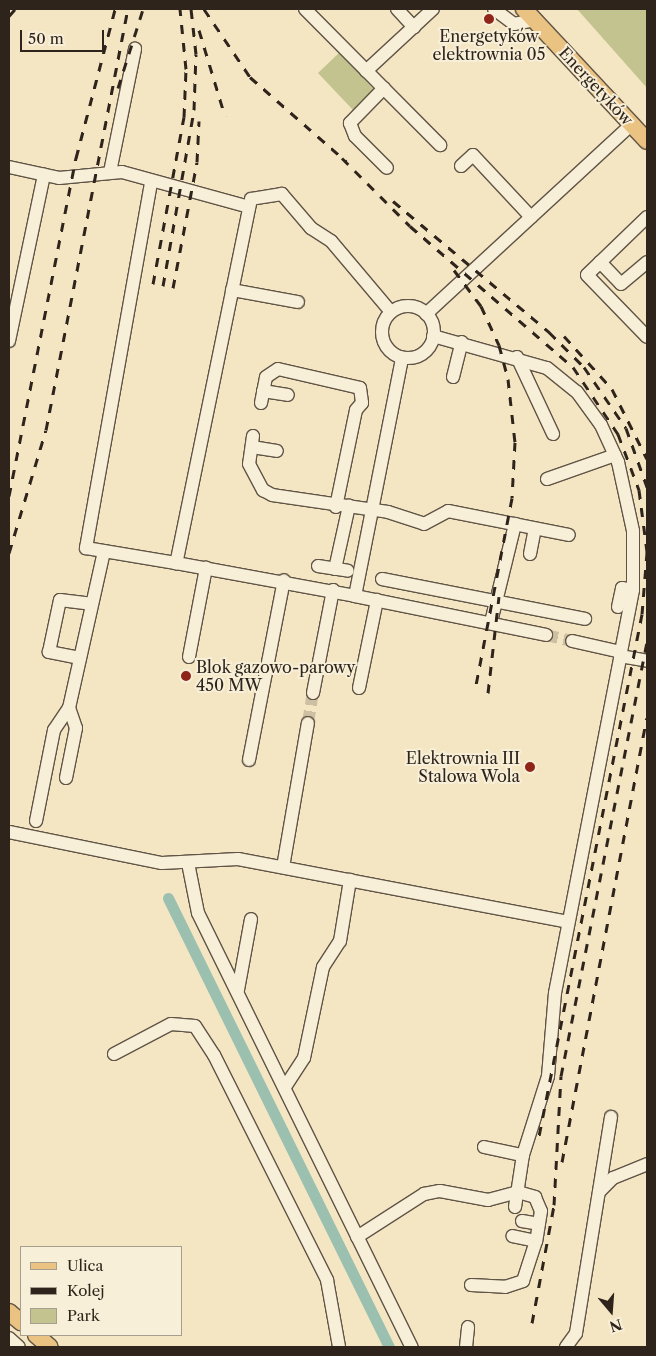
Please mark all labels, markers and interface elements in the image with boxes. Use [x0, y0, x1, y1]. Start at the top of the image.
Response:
marker: Energetyków elektrownia 05 [483, 13, 495, 25]
scale bar [22, 20, 106, 52]
place label: Energetyków elektrownia 05 [432, 26, 546, 64]
text: 50 m [28, 29, 64, 48]
street label: Energetyków [555, 43, 637, 129]
place label: Blok gazowo-parowy 450 MW [196, 657, 356, 695]
marker: Blok gazowo-parowy 450 MW [180, 670, 192, 682]
place label: Elektrownia III Stalowa Wola [406, 748, 520, 786]
marker: Elektrownia III Stalowa Wola [524, 761, 536, 773]
legend [20, 1246, 182, 1336]
text: Ulica [67, 1256, 103, 1275]
text: Kolej [67, 1281, 104, 1300]
north arrow [586, 1286, 636, 1336]
text: Park [67, 1306, 100, 1325]
text: N [607, 1315, 624, 1336]

